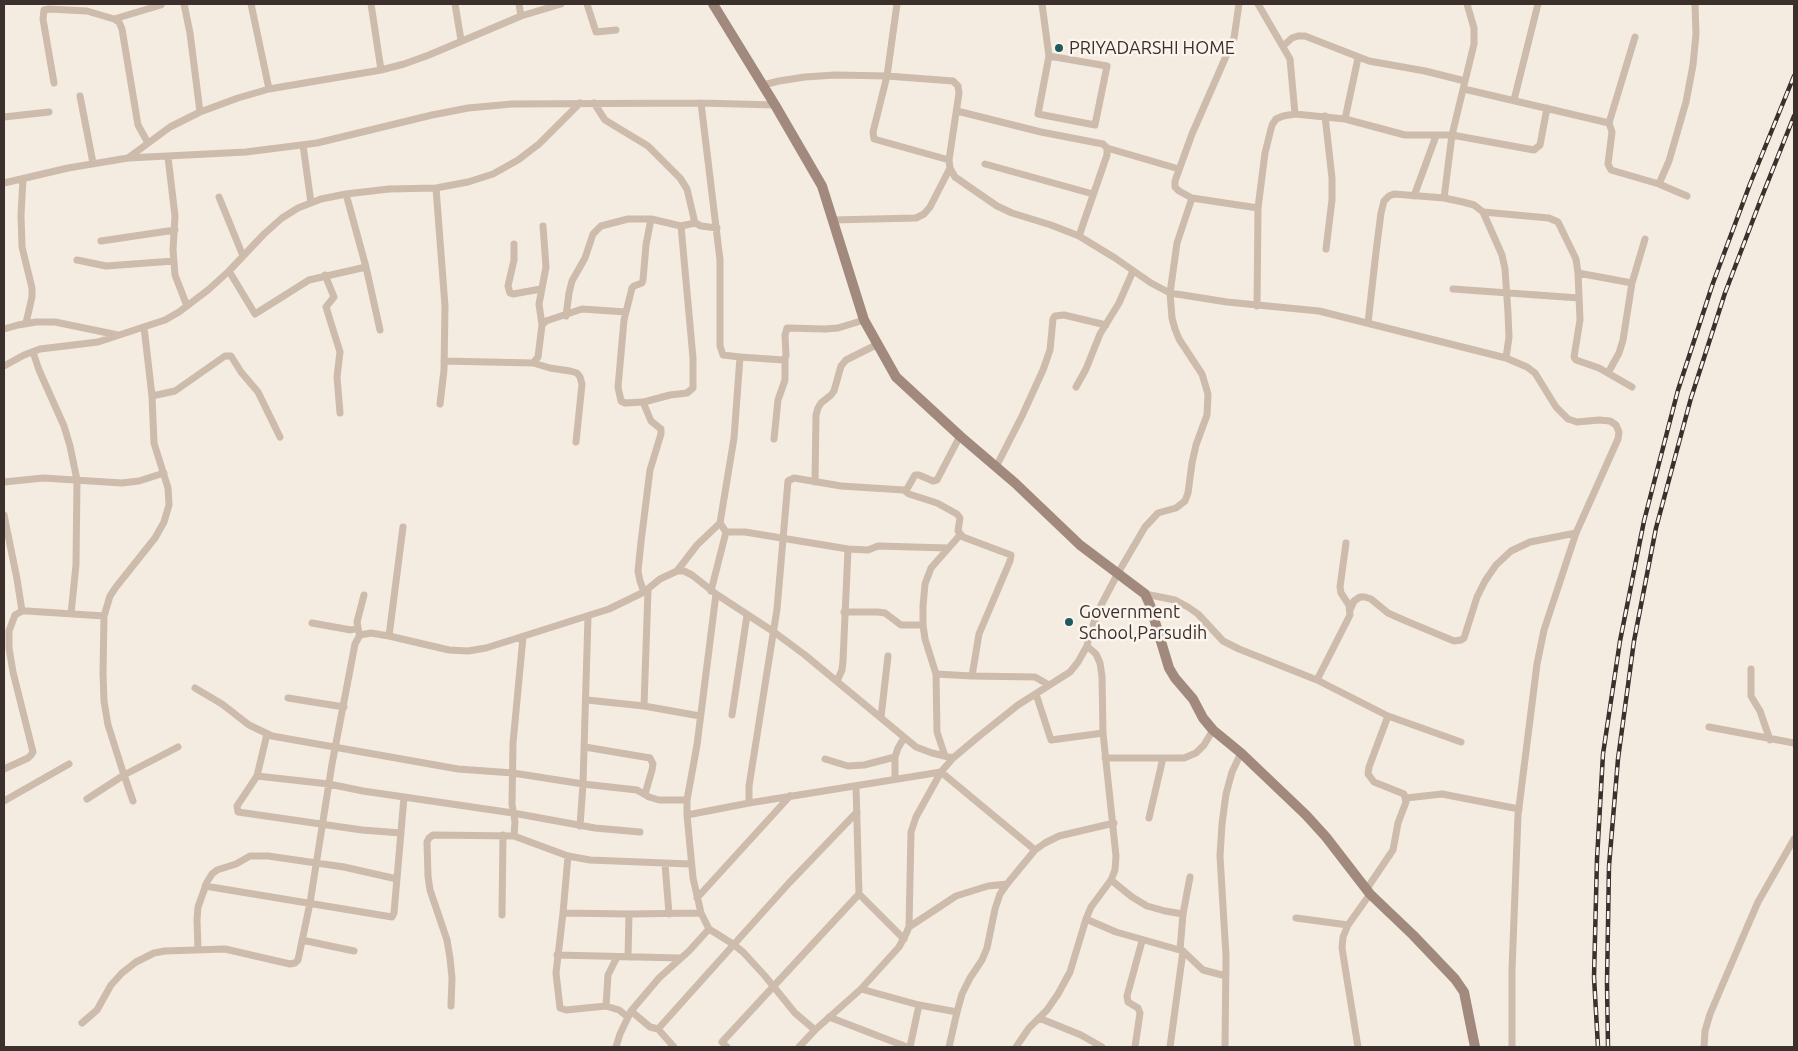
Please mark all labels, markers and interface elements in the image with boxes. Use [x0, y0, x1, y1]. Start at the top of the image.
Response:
place label: PRIYADARSHI HOME [1069, 37, 1235, 59]
marker: PRIYADARSHI HOME [1053, 42, 1065, 54]
place label: Government School,Parsudih [1079, 601, 1207, 644]
marker: Government School,Parsudih [1063, 616, 1075, 628]

